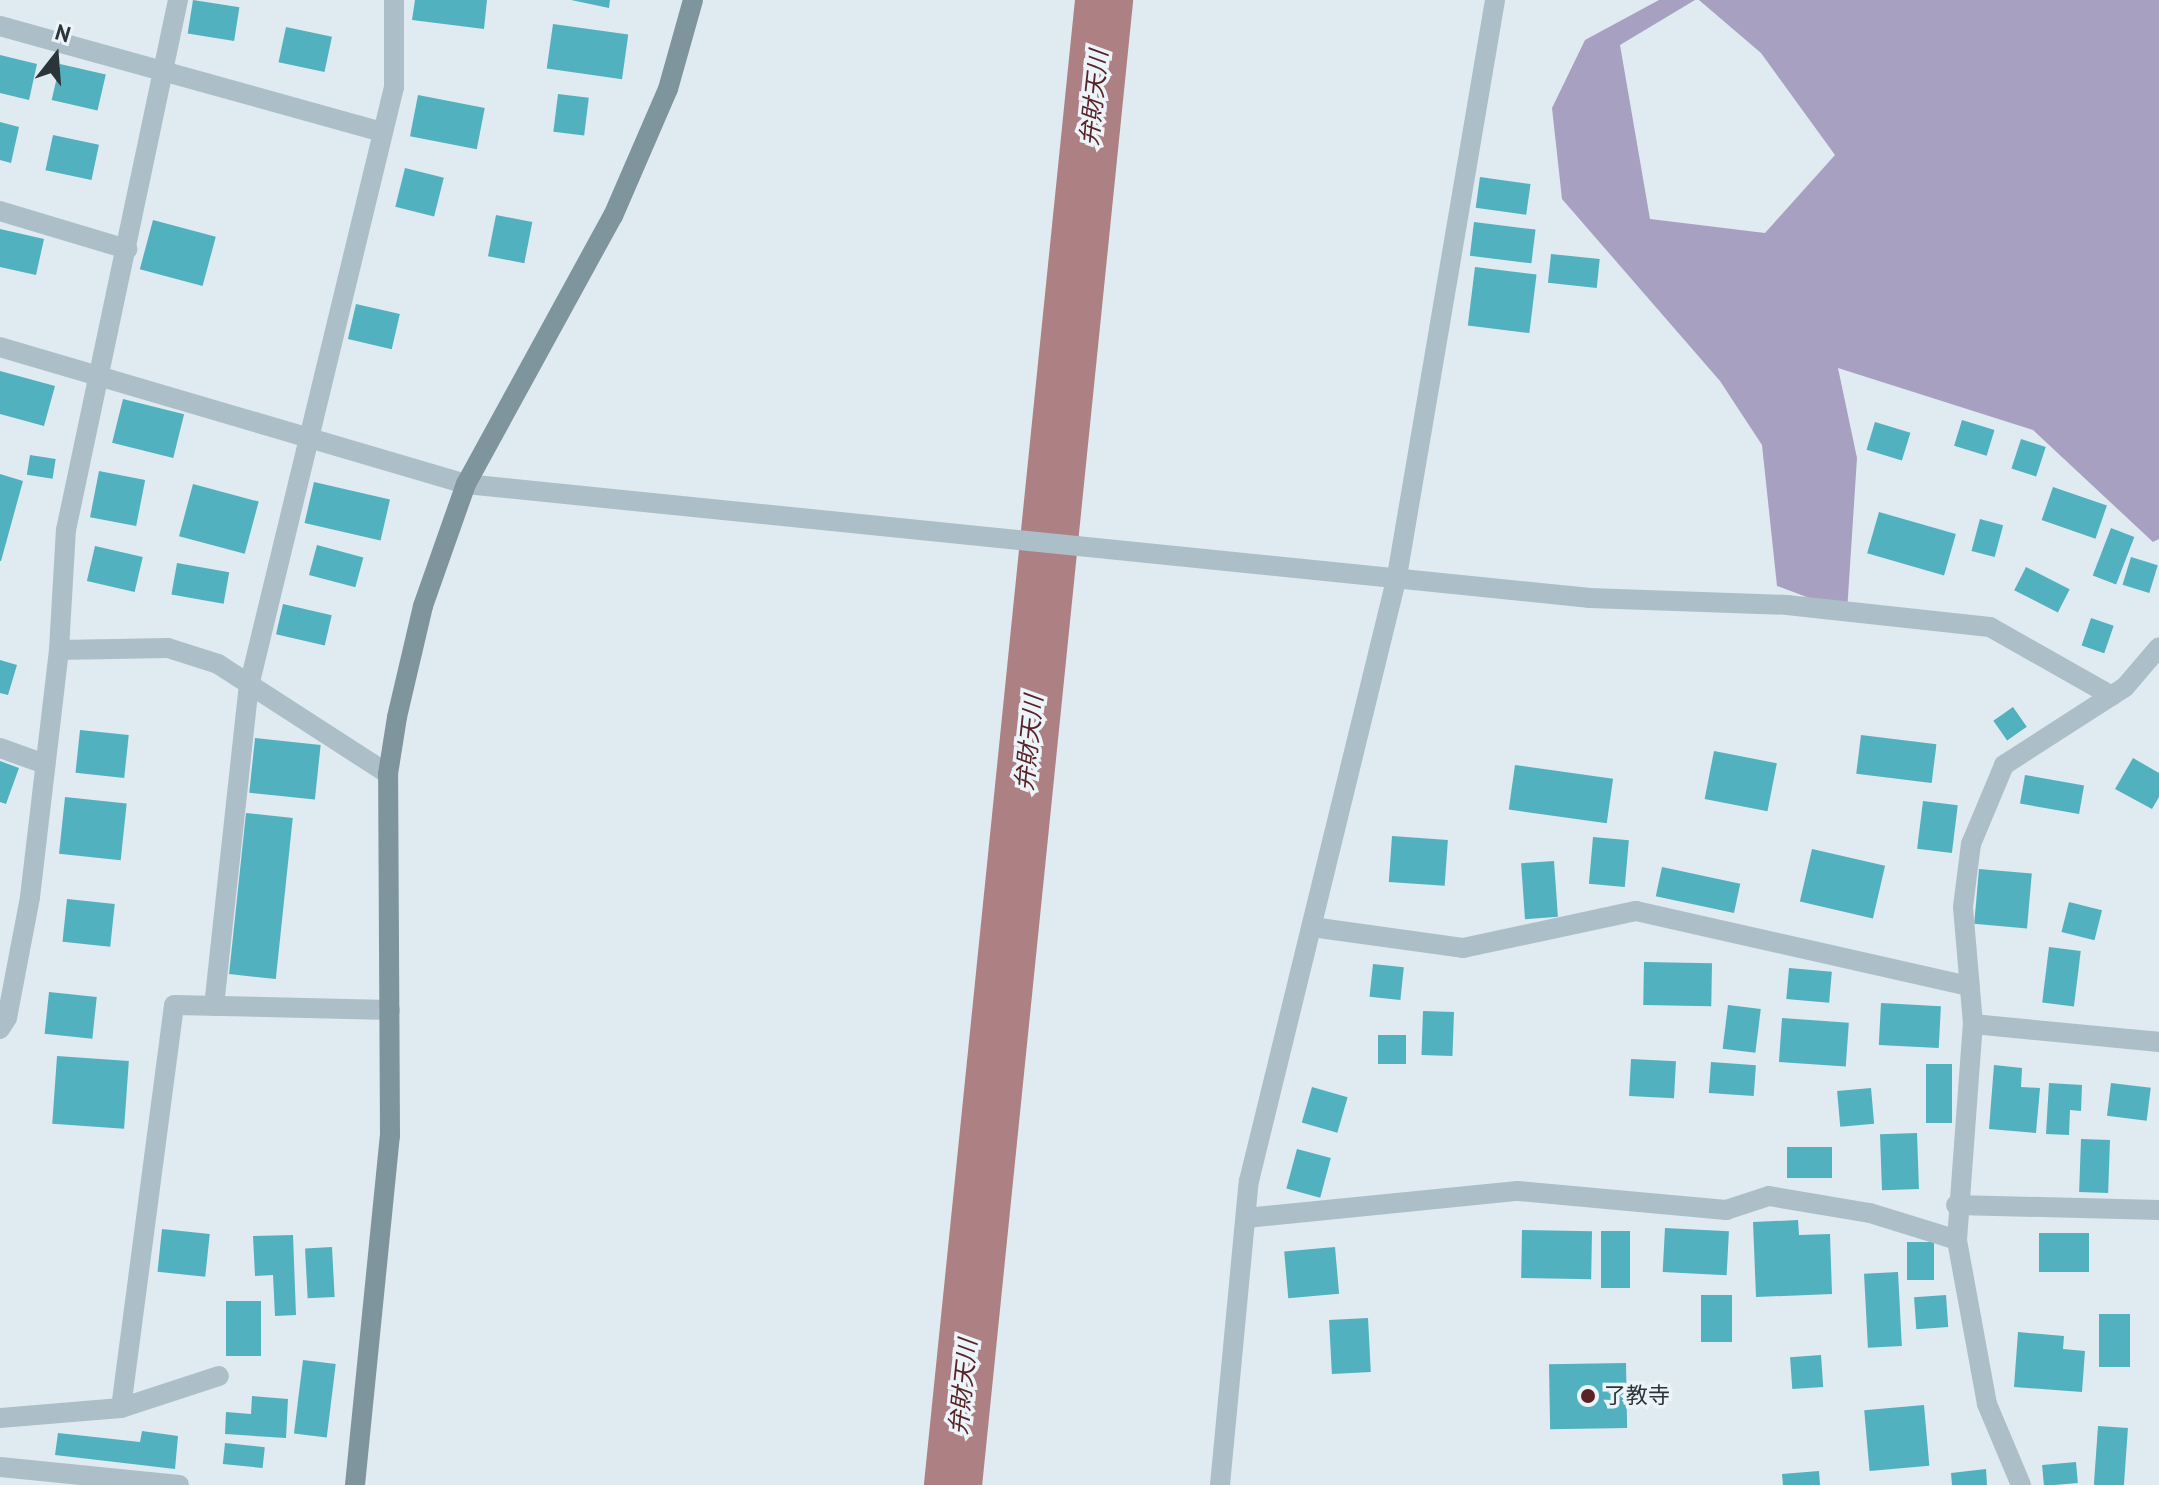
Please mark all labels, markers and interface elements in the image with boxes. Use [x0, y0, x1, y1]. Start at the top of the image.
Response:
north arrow [16, 16, 96, 96]
text: N [52, 18, 74, 49]
water label: 弁財天川 [1075, 49, 1113, 147]
water label: 弁財天川 [1010, 694, 1048, 792]
water label: 弁財天川 [944, 1338, 982, 1436]
place label: 了教寺 [1604, 1383, 1670, 1409]
marker: 了教寺 [1579, 1387, 1597, 1405]

